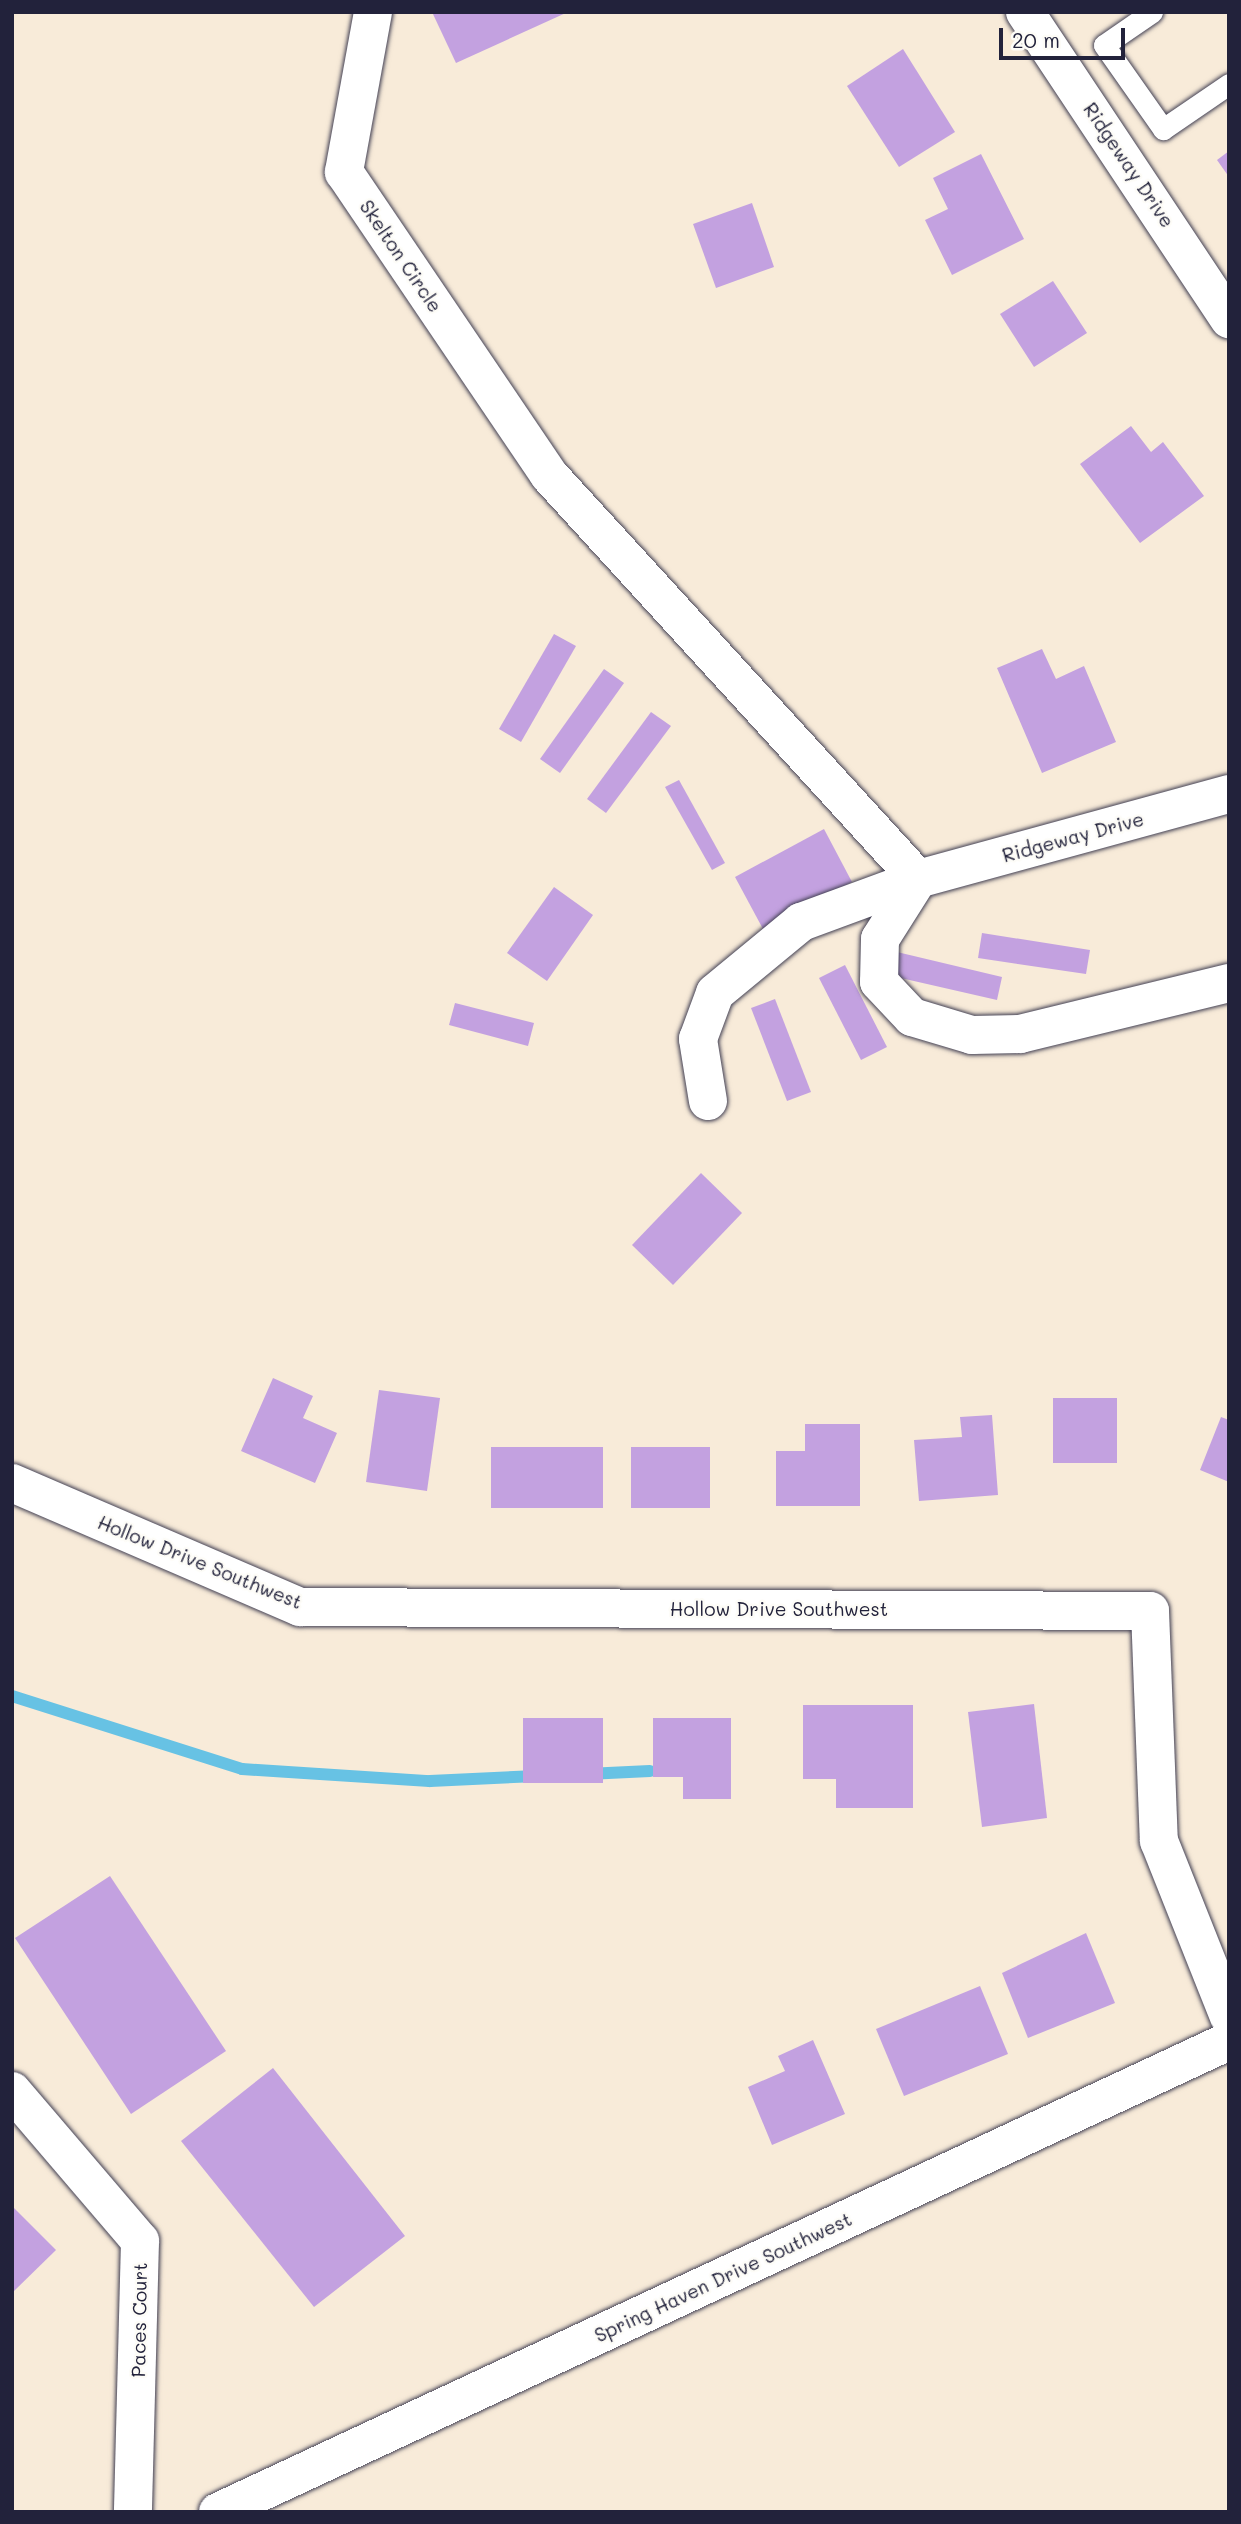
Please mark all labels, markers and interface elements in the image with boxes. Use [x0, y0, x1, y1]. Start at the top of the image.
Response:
scale bar [1003, 14, 1129, 58]
text: 20 m [1012, 26, 1060, 53]
street label: Ridgeway Drive [1079, 98, 1179, 232]
street label: Skelton Circle [355, 196, 447, 316]
street label: Ridgeway Drive [1000, 807, 1146, 867]
street label: Hollow Drive Southwest [95, 1511, 305, 1613]
street label: Hollow Drive Southwest [670, 1598, 888, 1620]
street label: Spring Haven Drive Southwest [591, 2207, 855, 2347]
street label: Paces Court [127, 2262, 151, 2378]

